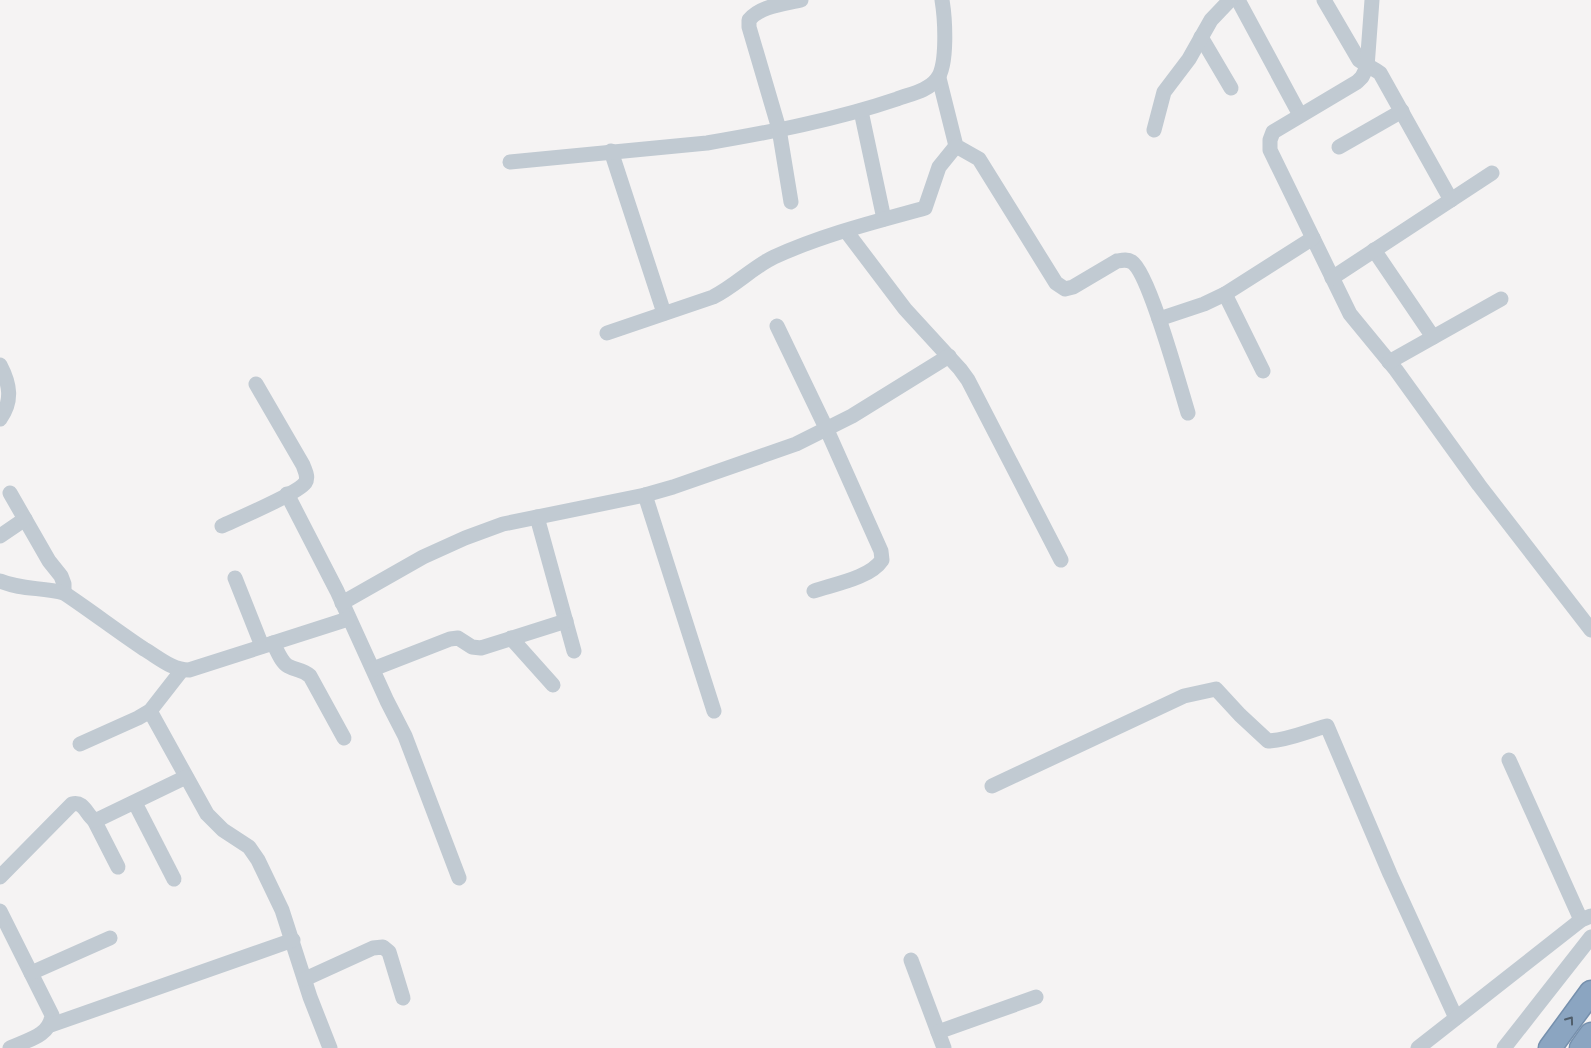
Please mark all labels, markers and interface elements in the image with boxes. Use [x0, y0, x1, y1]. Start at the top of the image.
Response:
one-way arrow [1565, 1017, 1573, 1026]

